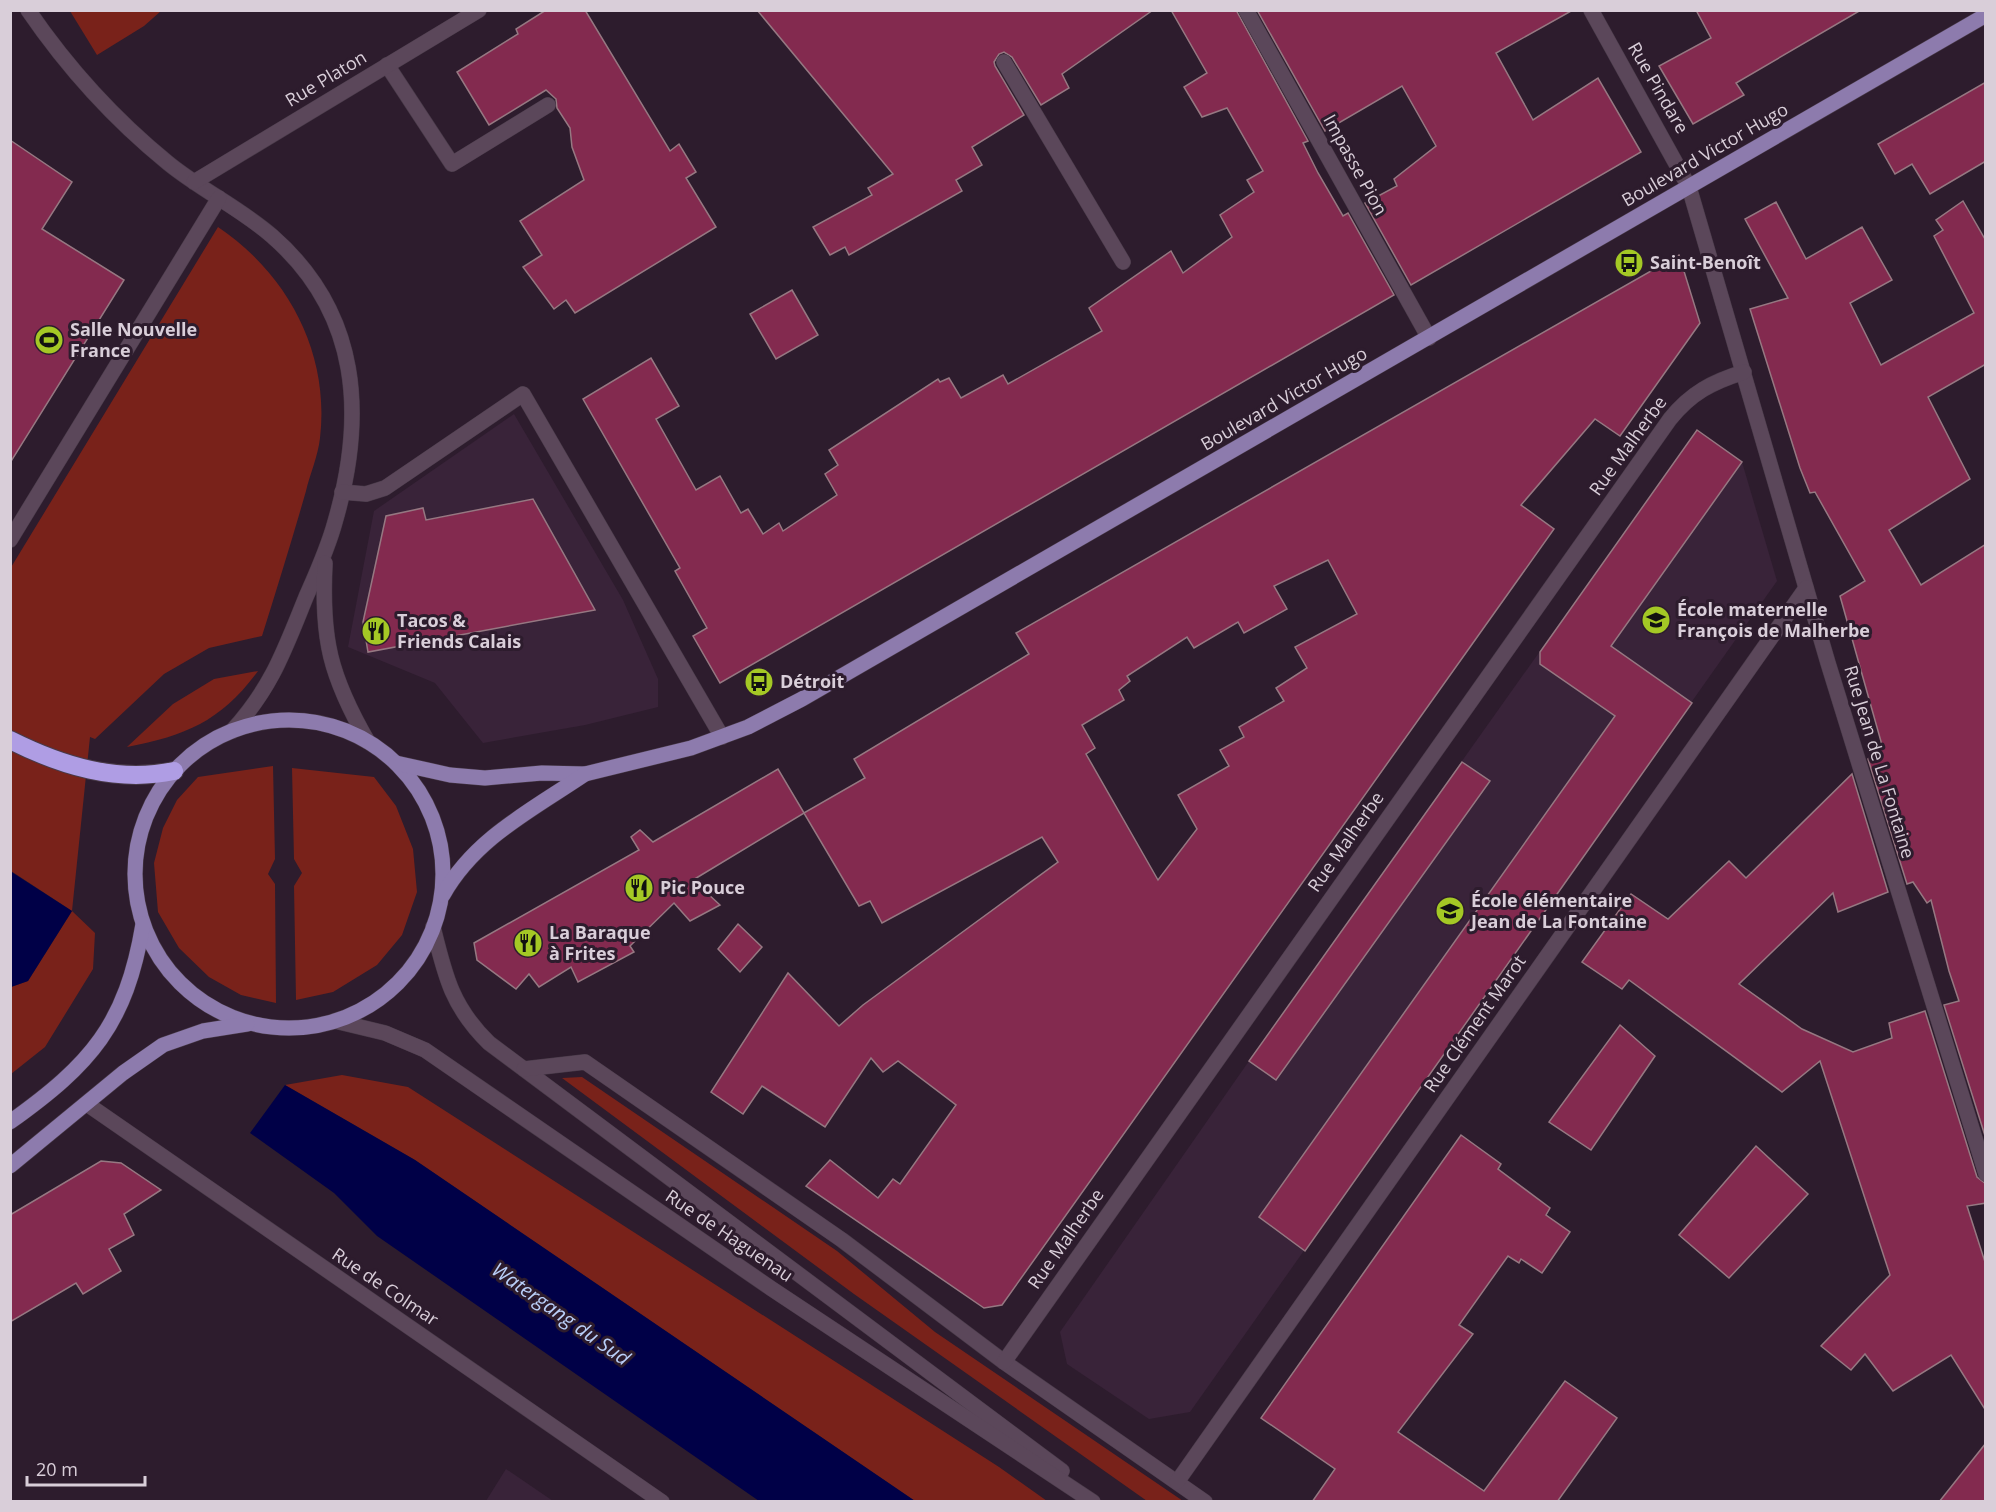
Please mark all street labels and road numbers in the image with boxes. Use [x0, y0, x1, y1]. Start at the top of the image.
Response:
street label: Rue Pindare [1623, 37, 1695, 138]
street label: Rue Platon [280, 45, 370, 112]
street label: Boulevard Victor Hugo [1617, 97, 1792, 212]
street label: Impasse Pion [1318, 110, 1393, 219]
street label: Boulevard Victor Hugo [1196, 341, 1371, 456]
street label: Rue Malherbe [1583, 391, 1671, 500]
street label: Rue Jean de La Fontaine [1839, 662, 1921, 861]
street label: Rue Malherbe [1302, 787, 1389, 896]
street label: Rue Clément Marot [1418, 950, 1531, 1097]
street label: Rue de Haguenau [661, 1184, 798, 1287]
street label: Rue Malherbe [1022, 1184, 1109, 1293]
street label: Rue de Colmar [328, 1242, 444, 1331]

